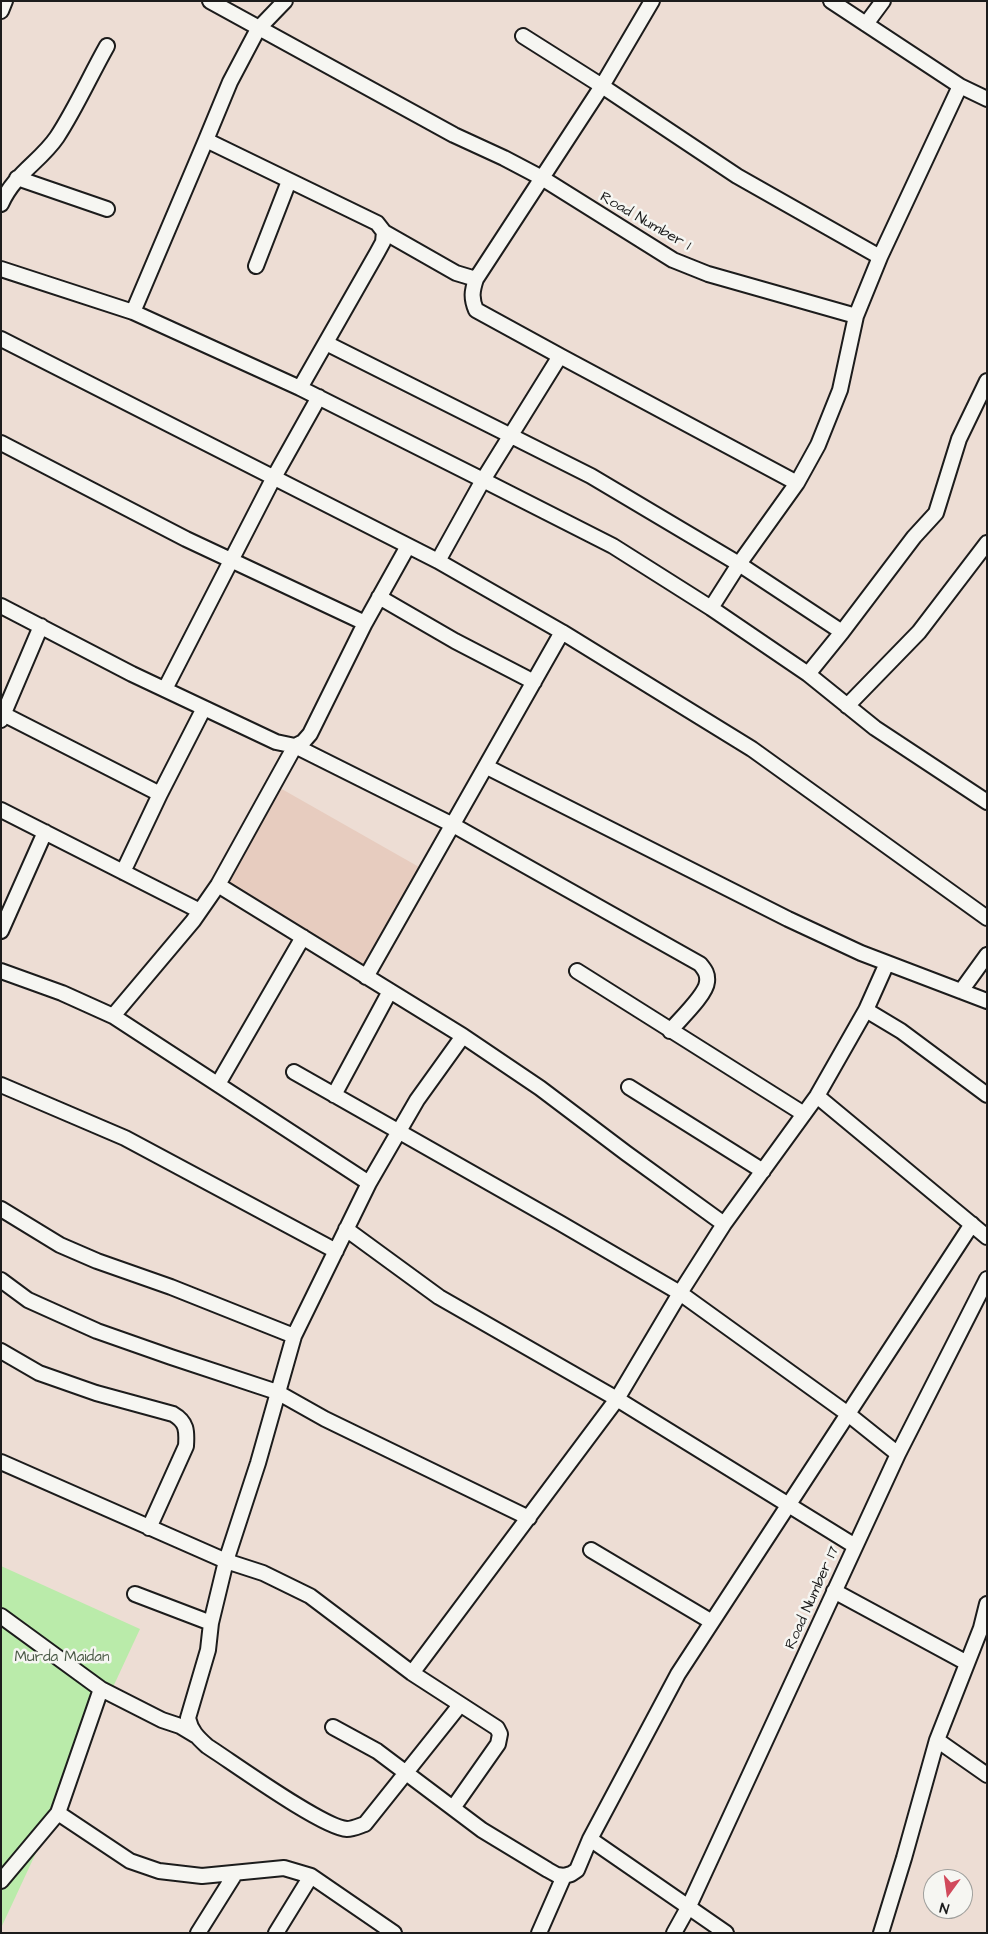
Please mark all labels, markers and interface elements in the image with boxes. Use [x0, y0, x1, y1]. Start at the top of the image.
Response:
street label: Road Number 1 [596, 189, 694, 255]
street label: Road Number 17 [782, 1544, 844, 1652]
park label: Murda Maidan [15, 1649, 109, 1667]
north arrow [923, 1869, 973, 1919]
text: N [938, 1897, 951, 1918]

